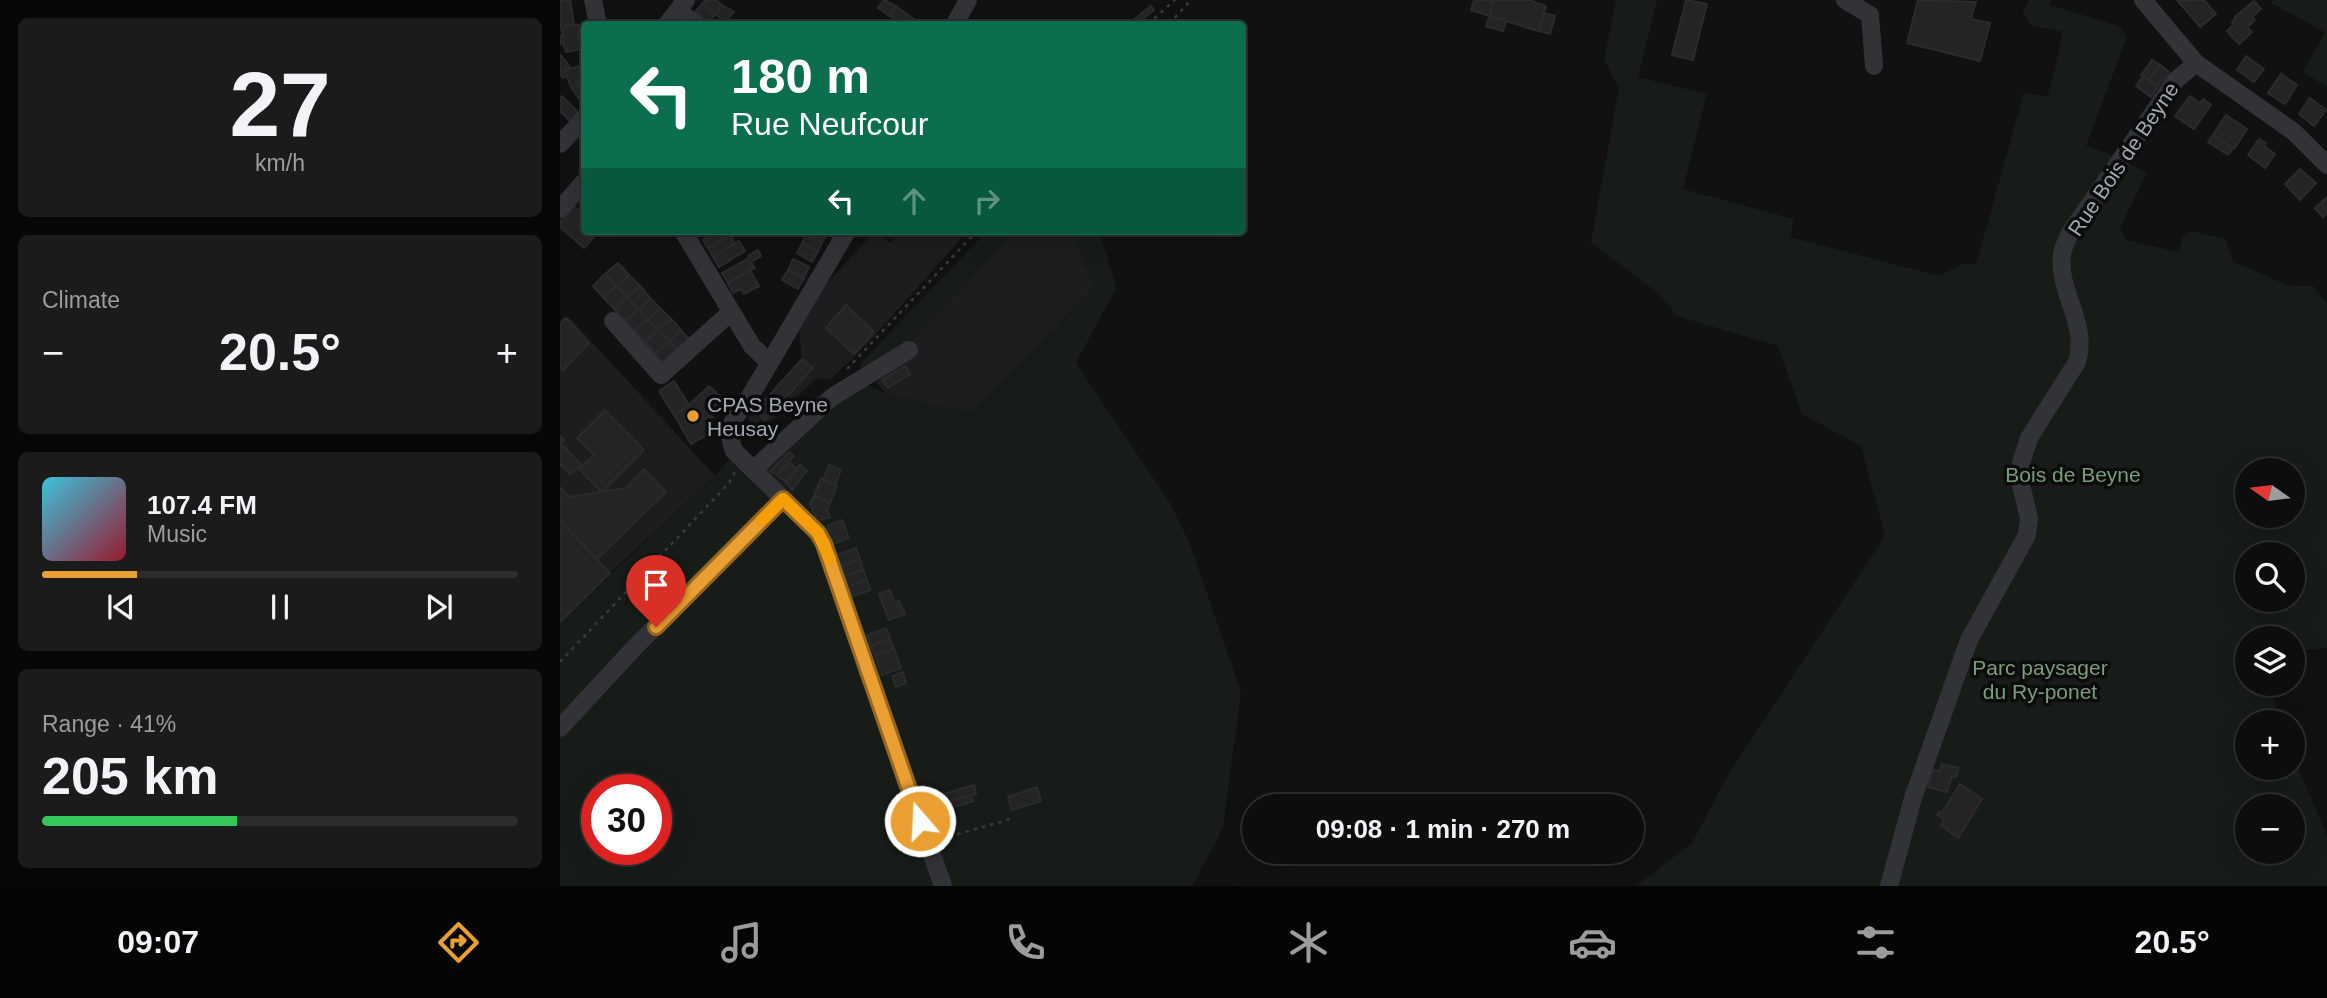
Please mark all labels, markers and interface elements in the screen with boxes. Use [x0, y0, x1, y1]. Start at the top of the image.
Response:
icon: left [616, 49, 707, 140]
text: 180 m [731, 49, 870, 103]
text: 27 [229, 54, 331, 155]
street label: Rue Bois de Beyne [2063, 78, 2183, 240]
text: Rue Neufcour [731, 106, 928, 142]
text: km/h [255, 150, 305, 176]
icon: left [822, 182, 860, 220]
icon: ahead [895, 182, 933, 220]
icon: right [968, 182, 1006, 220]
text: Climate [42, 287, 120, 313]
text: 20.5° [219, 323, 341, 381]
text: − [42, 332, 64, 374]
text: + [496, 332, 518, 374]
place label: CPAS Beyne Heusay [707, 393, 828, 440]
marker: CPAS Beyne Heusay [685, 408, 701, 424]
north arrow [2235, 458, 2305, 528]
map controls [2235, 458, 2305, 864]
park label: Bois de Beyne [2005, 463, 2141, 486]
text: 107.4 FM [147, 490, 257, 520]
text: Music [147, 521, 207, 547]
button: search [2235, 542, 2305, 612]
pin [626, 555, 686, 627]
icon: arrive [637, 566, 675, 604]
icon: previous [102, 588, 140, 626]
icon: pause [261, 588, 299, 626]
icon: next [420, 588, 458, 626]
button: layers [2235, 626, 2305, 696]
park label: Parc paysager du Ry-ponet [1972, 656, 2108, 703]
button: + [2235, 710, 2305, 780]
text: Range · 41% [42, 711, 176, 737]
text: 205 km [42, 747, 218, 805]
speed limit sign: 30 [581, 774, 672, 865]
position arrow [883, 784, 957, 858]
button: − [2235, 794, 2305, 864]
text: 09:08 · 1 min · 270 m [1316, 814, 1570, 844]
icon: directions [434, 918, 483, 967]
icon: music [717, 918, 766, 967]
icon: phone [1001, 918, 1050, 967]
icon: climate [1284, 918, 1333, 967]
icon: car [1568, 918, 1617, 967]
icon: filters [1851, 918, 1900, 967]
text: 09:07 [117, 924, 199, 960]
text: 20.5° [2135, 924, 2210, 960]

